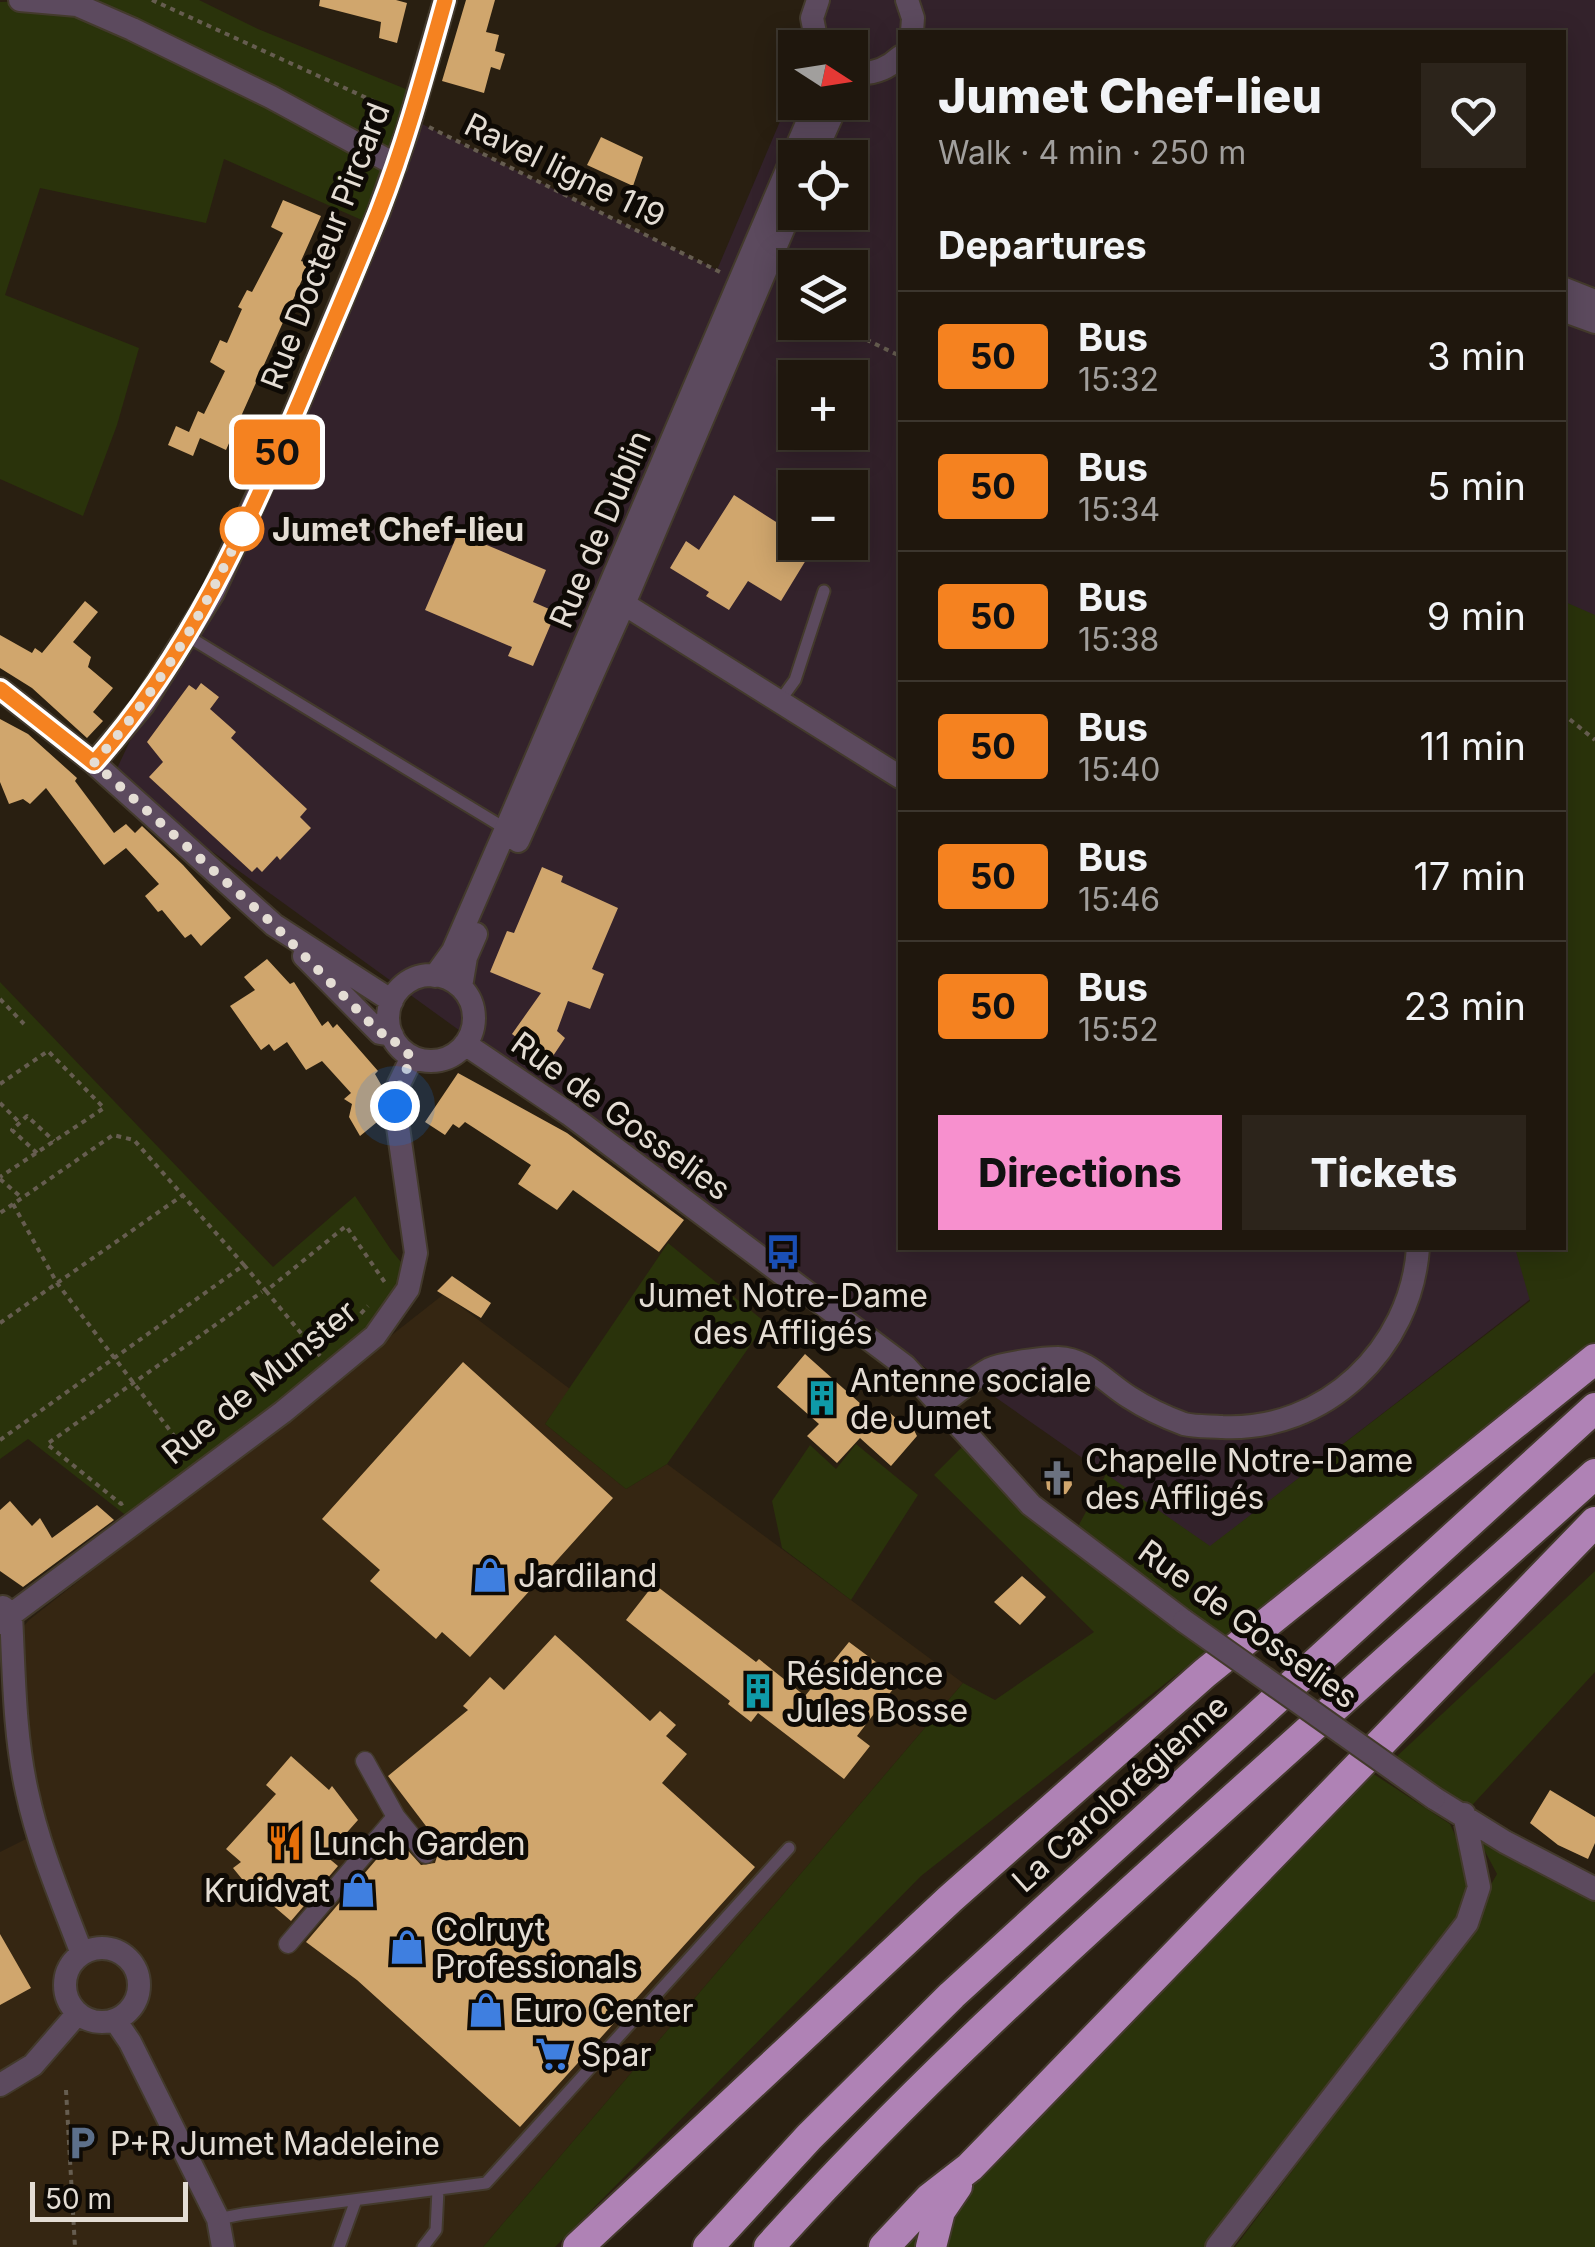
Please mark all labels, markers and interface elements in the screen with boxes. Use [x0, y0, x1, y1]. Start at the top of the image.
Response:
north arrow [778, 30, 868, 120]
map controls [778, 30, 868, 560]
button: heart [1421, 63, 1526, 168]
text: Jumet Chef-lieu [938, 66, 1322, 125]
street label: Rue Docteur Pircard [252, 97, 398, 395]
street label: Ravel ligne 119 [458, 105, 672, 235]
text: Walk · 4 min · 250 m [938, 133, 1246, 172]
button: locate [778, 140, 868, 230]
text: Departures [938, 222, 1147, 268]
button: layers [778, 250, 868, 340]
text: Bus [1078, 314, 1148, 360]
text: 3 min [1427, 333, 1526, 379]
text: 50 [970, 335, 1016, 377]
button: + [778, 360, 868, 450]
text: 15:32 [1078, 360, 1159, 399]
line badge: 50 [232, 420, 322, 484]
street label: Rue de Dublin [541, 425, 659, 633]
text: 50 [254, 431, 300, 473]
text: Bus [1078, 444, 1148, 490]
text: 5 min [1427, 463, 1526, 509]
text: 50 [970, 465, 1016, 507]
button: − [778, 470, 868, 560]
text: 15:34 [1078, 490, 1160, 529]
marker: Jumet Chef-lieu [221, 508, 263, 550]
place label: Jumet Chef-lieu [272, 510, 524, 549]
text: Bus [1078, 574, 1148, 620]
text: 9 min [1427, 593, 1526, 639]
text: 50 [970, 595, 1016, 637]
text: 15:38 [1078, 620, 1159, 659]
text: Bus [1078, 704, 1148, 750]
text: 11 min [1419, 723, 1526, 769]
text: 50 [970, 725, 1016, 767]
text: 15:40 [1078, 750, 1161, 789]
text: Bus [1078, 834, 1148, 880]
text: 17 min [1413, 853, 1526, 899]
text: 50 [970, 855, 1016, 897]
text: 15:46 [1078, 880, 1160, 919]
text: Bus [1078, 964, 1148, 1010]
text: 23 min [1404, 983, 1526, 1029]
text: 50 [970, 985, 1016, 1027]
text: 15:52 [1078, 1010, 1159, 1049]
street label: Rue de Gosselies [504, 1024, 738, 1208]
your location [370, 1081, 420, 1131]
button: Directions [938, 1115, 1222, 1230]
button: Tickets [1242, 1115, 1526, 1230]
bus stop icon: Jumet Notre-Dame des Affligés [764, 1233, 802, 1271]
place label: Jumet Notre-Dame des Affligés [638, 1276, 928, 1352]
street label: Rue de Munster [154, 1292, 364, 1472]
place label: Antenne sociale de Jumet [850, 1361, 1092, 1437]
building icon: Antenne sociale de Jumet [803, 1379, 841, 1417]
place label: Chapelle Notre-Dame des Affligés [1085, 1441, 1413, 1517]
church icon: Chapelle Notre-Dame des Affligés [1038, 1459, 1076, 1497]
street label: Rue de Gosselies [1131, 1532, 1365, 1716]
shop icon: Jardiland [471, 1556, 509, 1594]
place label: Jardiland [518, 1556, 657, 1595]
place label: Résidence Jules Bosse [786, 1654, 968, 1730]
building icon: Résidence Jules Bosse [739, 1672, 777, 1710]
street label: La Carolorégienne [1004, 1686, 1236, 1900]
restaurant icon: Lunch Garden [266, 1824, 304, 1862]
place label: Lunch Garden [313, 1824, 526, 1863]
place label: Kruidvat [204, 1871, 330, 1910]
shop icon: Kruidvat [339, 1871, 377, 1909]
place label: Colruyt Professionals [435, 1910, 638, 1986]
shop icon: Colruyt Professionals [388, 1928, 426, 1966]
shop icon: Euro Center [467, 1991, 505, 2029]
place label: Euro Center [514, 1991, 694, 2030]
supermarket icon: Spar [534, 2035, 572, 2073]
place label: Spar [581, 2035, 651, 2074]
parking icon: P+R Jumet Madeleine [63, 2124, 101, 2162]
place label: P+R Jumet Madeleine [110, 2124, 440, 2163]
scale bar [30, 2177, 188, 2222]
text: 50 m [45, 2182, 112, 2216]

